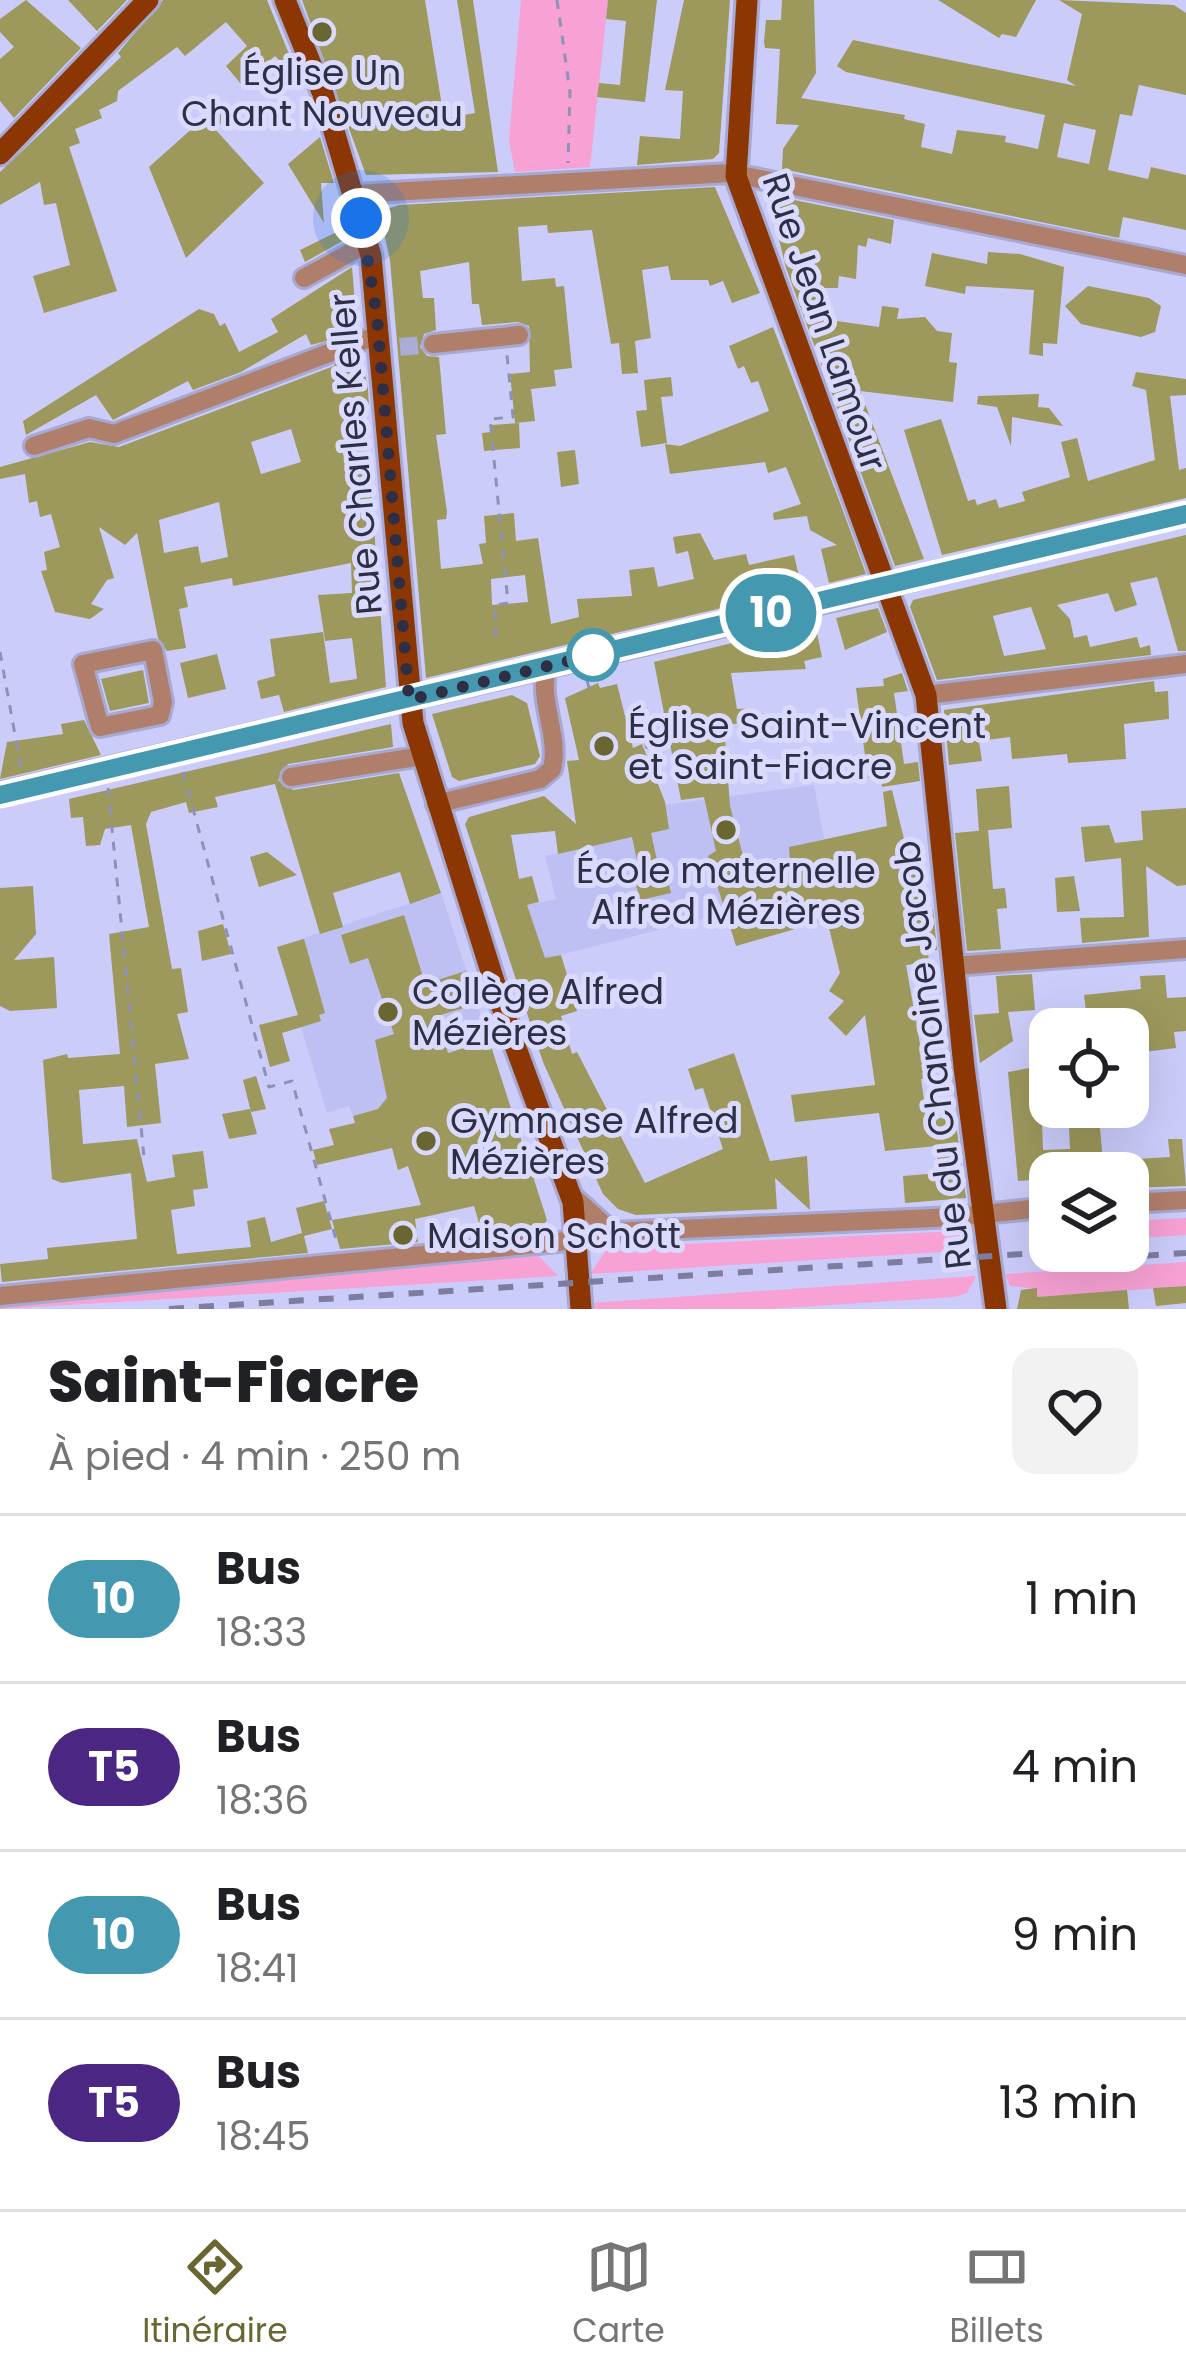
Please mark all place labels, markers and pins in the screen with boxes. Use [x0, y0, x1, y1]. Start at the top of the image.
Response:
marker: Église Un Chant Nouveau [309, 19, 335, 45]
place label: Église Un Chant Nouveau [181, 47, 463, 139]
unlabelled marker [568, 630, 618, 680]
place label: Église Saint-Vincent et Saint-Fiacre [628, 700, 986, 792]
marker: Église Saint-Vincent et Saint-Fiacre [591, 733, 617, 759]
marker: École maternelle Alfred Mézières [713, 817, 739, 843]
place label: École maternelle Alfred Mézières [576, 845, 876, 937]
place label: Collège Alfred Mézières [412, 966, 664, 1058]
marker: Collège Alfred Mézières [375, 999, 401, 1025]
place label: Gymnase Alfred Mézières [450, 1095, 739, 1187]
marker: Gymnase Alfred Mézières [413, 1128, 439, 1154]
place label: Maison Schott [427, 1210, 681, 1261]
marker: Maison Schott [390, 1222, 416, 1248]

